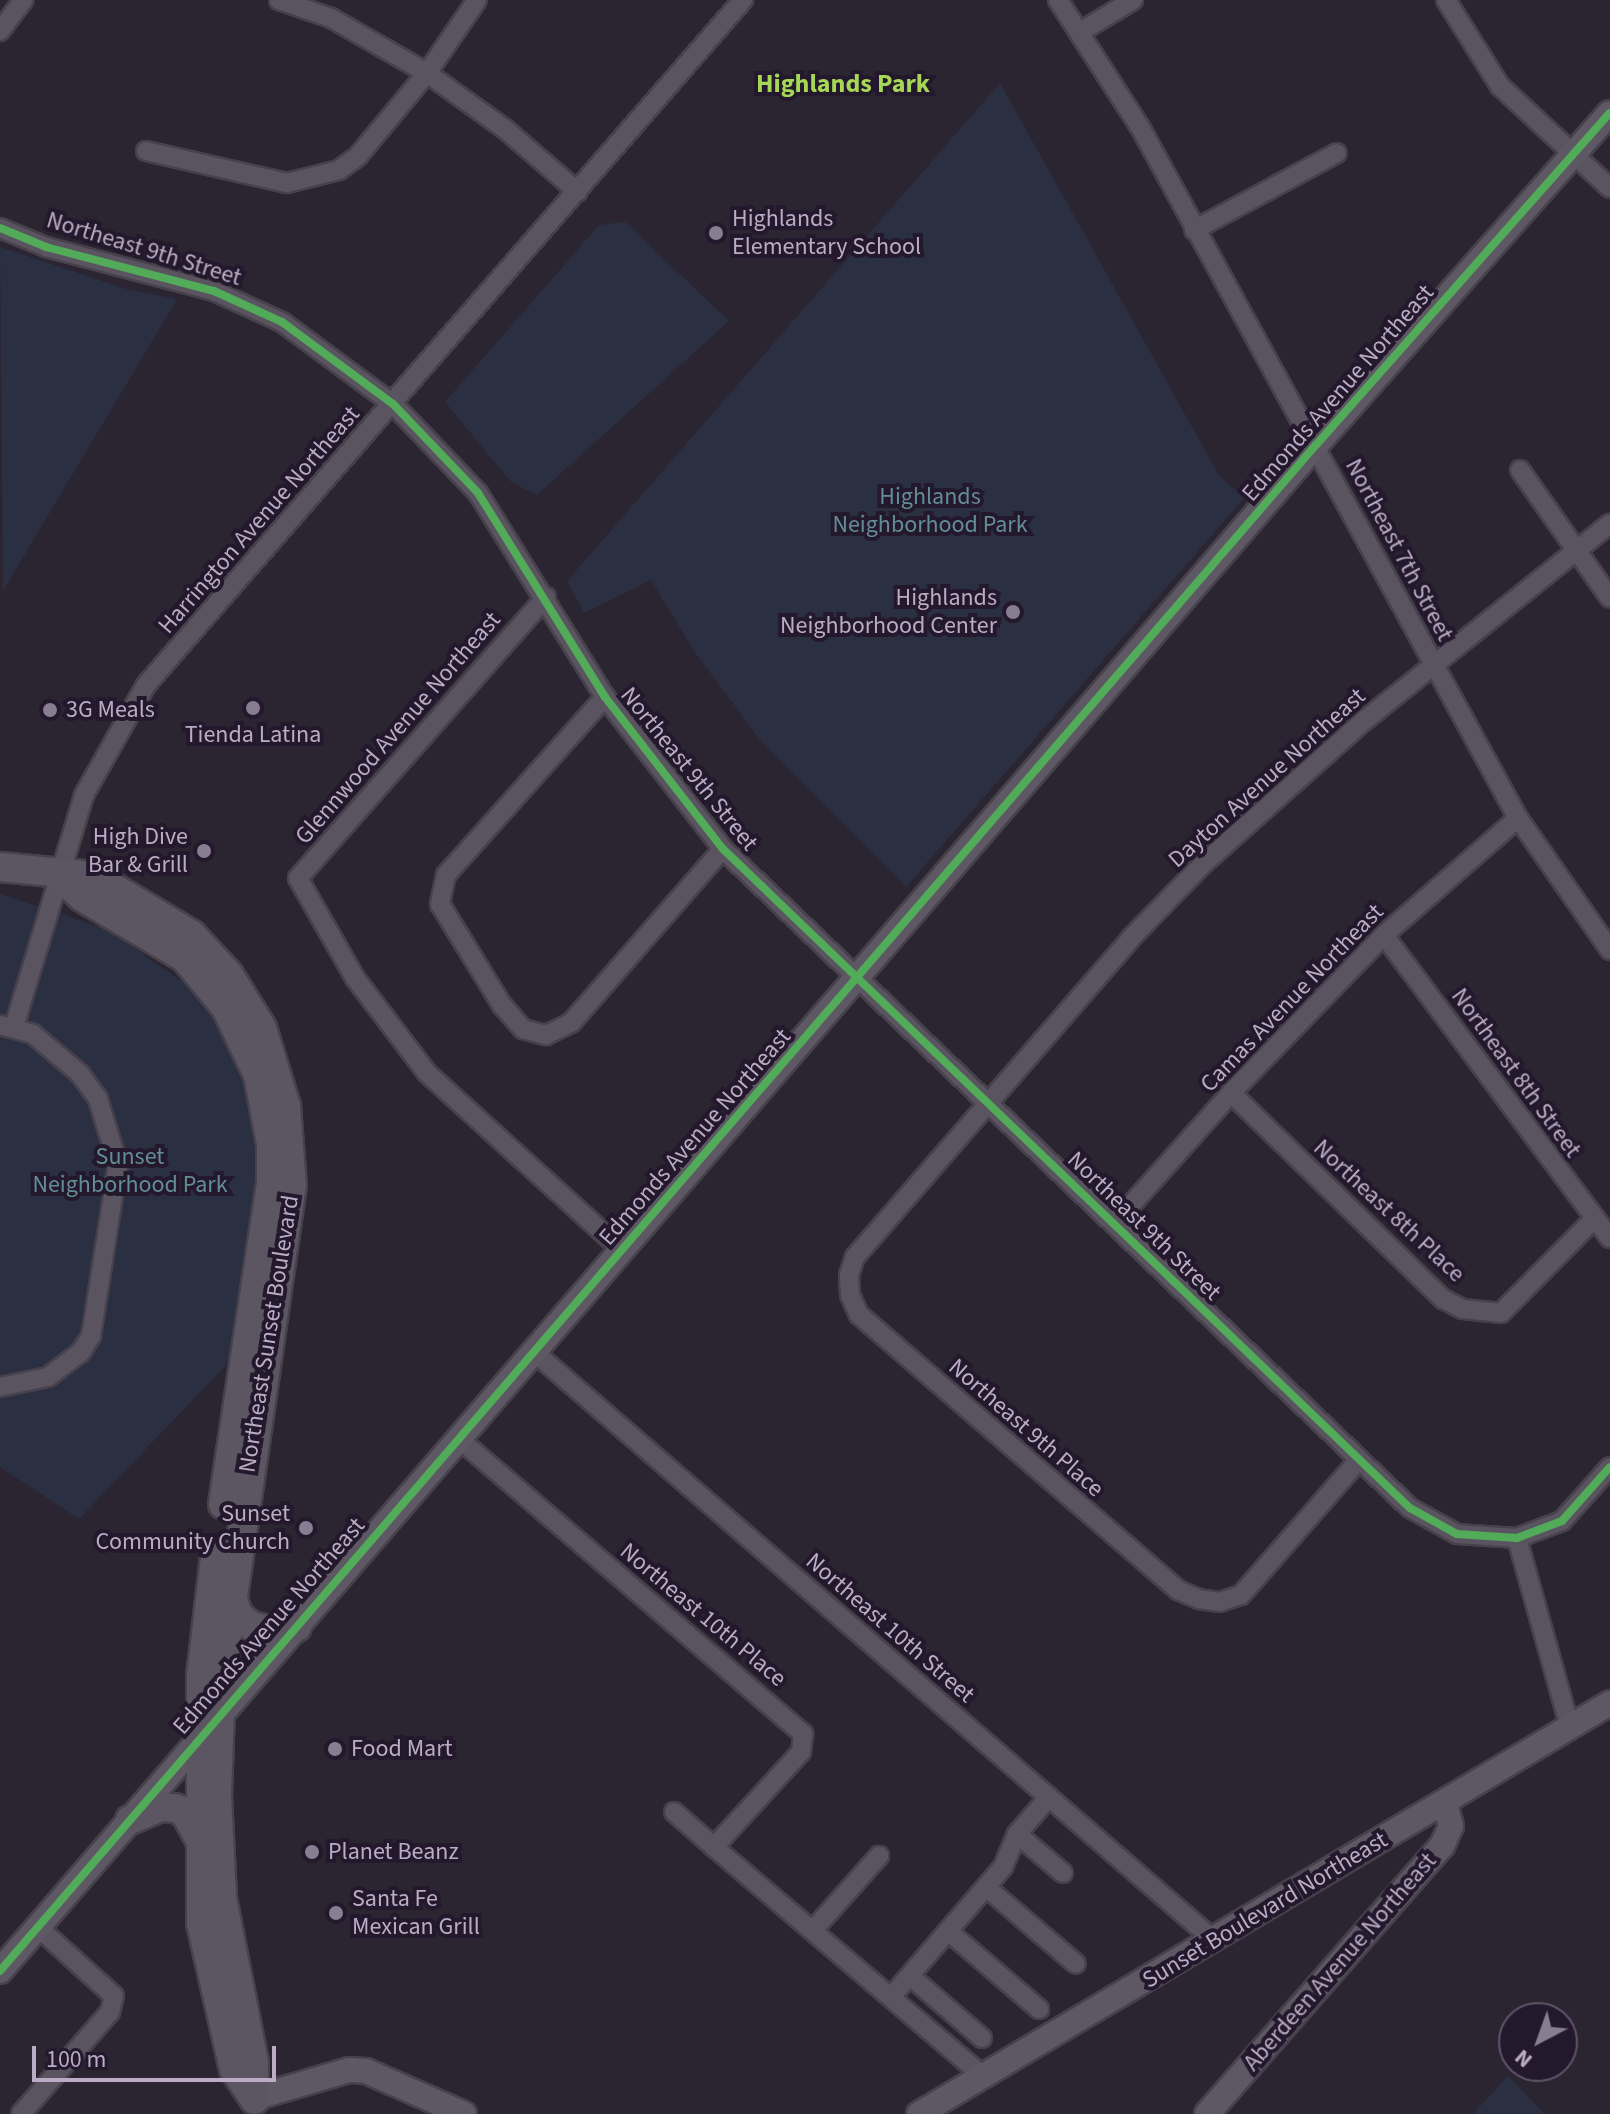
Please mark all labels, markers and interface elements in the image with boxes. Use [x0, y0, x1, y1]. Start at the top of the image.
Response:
district label: Highlands Park [756, 68, 930, 100]
place label: Highlands Elementary School [732, 205, 921, 261]
street label: Northeast 9th Street [43, 206, 245, 292]
marker: Highlands Elementary School [707, 224, 725, 242]
street label: Edmonds Avenue Northeast [1236, 279, 1440, 507]
street label: Harrington Avenue Northeast [152, 400, 366, 640]
street label: Northeast 7th Street [1339, 454, 1459, 646]
park label: Highlands Neighborhood Park [832, 483, 1028, 539]
place label: Highlands Neighborhood Center [780, 584, 997, 640]
marker: Highlands Neighborhood Center [1004, 603, 1022, 621]
street label: Glennwood Avenue Northeast [289, 606, 507, 850]
street label: Northeast 9th Street [614, 681, 764, 857]
street label: Dayton Avenue Northeast [1163, 682, 1371, 874]
place label: 3G Meals [66, 696, 155, 724]
marker: Tienda Latina [244, 699, 262, 717]
marker: 3G Meals [41, 701, 59, 719]
place label: Tienda Latina [185, 721, 321, 749]
place label: High Dive Bar & Grill [88, 823, 188, 879]
marker: High Dive Bar & Grill [195, 842, 213, 860]
street label: Camas Avenue Northeast [1195, 898, 1389, 1098]
street label: Northeast 8th Street [1445, 983, 1587, 1163]
street label: Edmonds Avenue Northeast [593, 1023, 797, 1251]
street label: Northeast 8th Place [1307, 1134, 1471, 1288]
park label: Sunset Neighborhood Park [32, 1143, 228, 1199]
street label: Northeast 9th Street [1061, 1145, 1227, 1307]
street label: Northeast Sunset Boulevard [233, 1193, 305, 1475]
street label: Northeast 9th Place [943, 1353, 1109, 1503]
place label: Sunset Community Church [95, 1500, 290, 1556]
street label: Edmonds Avenue Northeast [167, 1512, 371, 1740]
marker: Sunset Community Church [297, 1519, 315, 1537]
street label: Northeast 10th Place [614, 1537, 792, 1693]
street label: Northeast 10th Street [800, 1547, 980, 1709]
place label: Food Mart [351, 1735, 453, 1763]
marker: Food Mart [326, 1740, 344, 1758]
street label: Sunset Boulevard Northeast [1137, 1825, 1393, 1995]
place label: Planet Beanz [328, 1838, 459, 1866]
marker: Planet Beanz [303, 1843, 321, 1861]
street label: Aberdeen Avenue Northeast [1237, 1847, 1443, 2077]
place label: Santa Fe Mexican Grill [352, 1885, 480, 1941]
marker: Santa Fe Mexican Grill [327, 1904, 345, 1922]
north arrow [1498, 2002, 1578, 2082]
scale bar [36, 2030, 280, 2080]
text: 100 m [46, 2042, 106, 2077]
text: N [1508, 2042, 1540, 2075]

